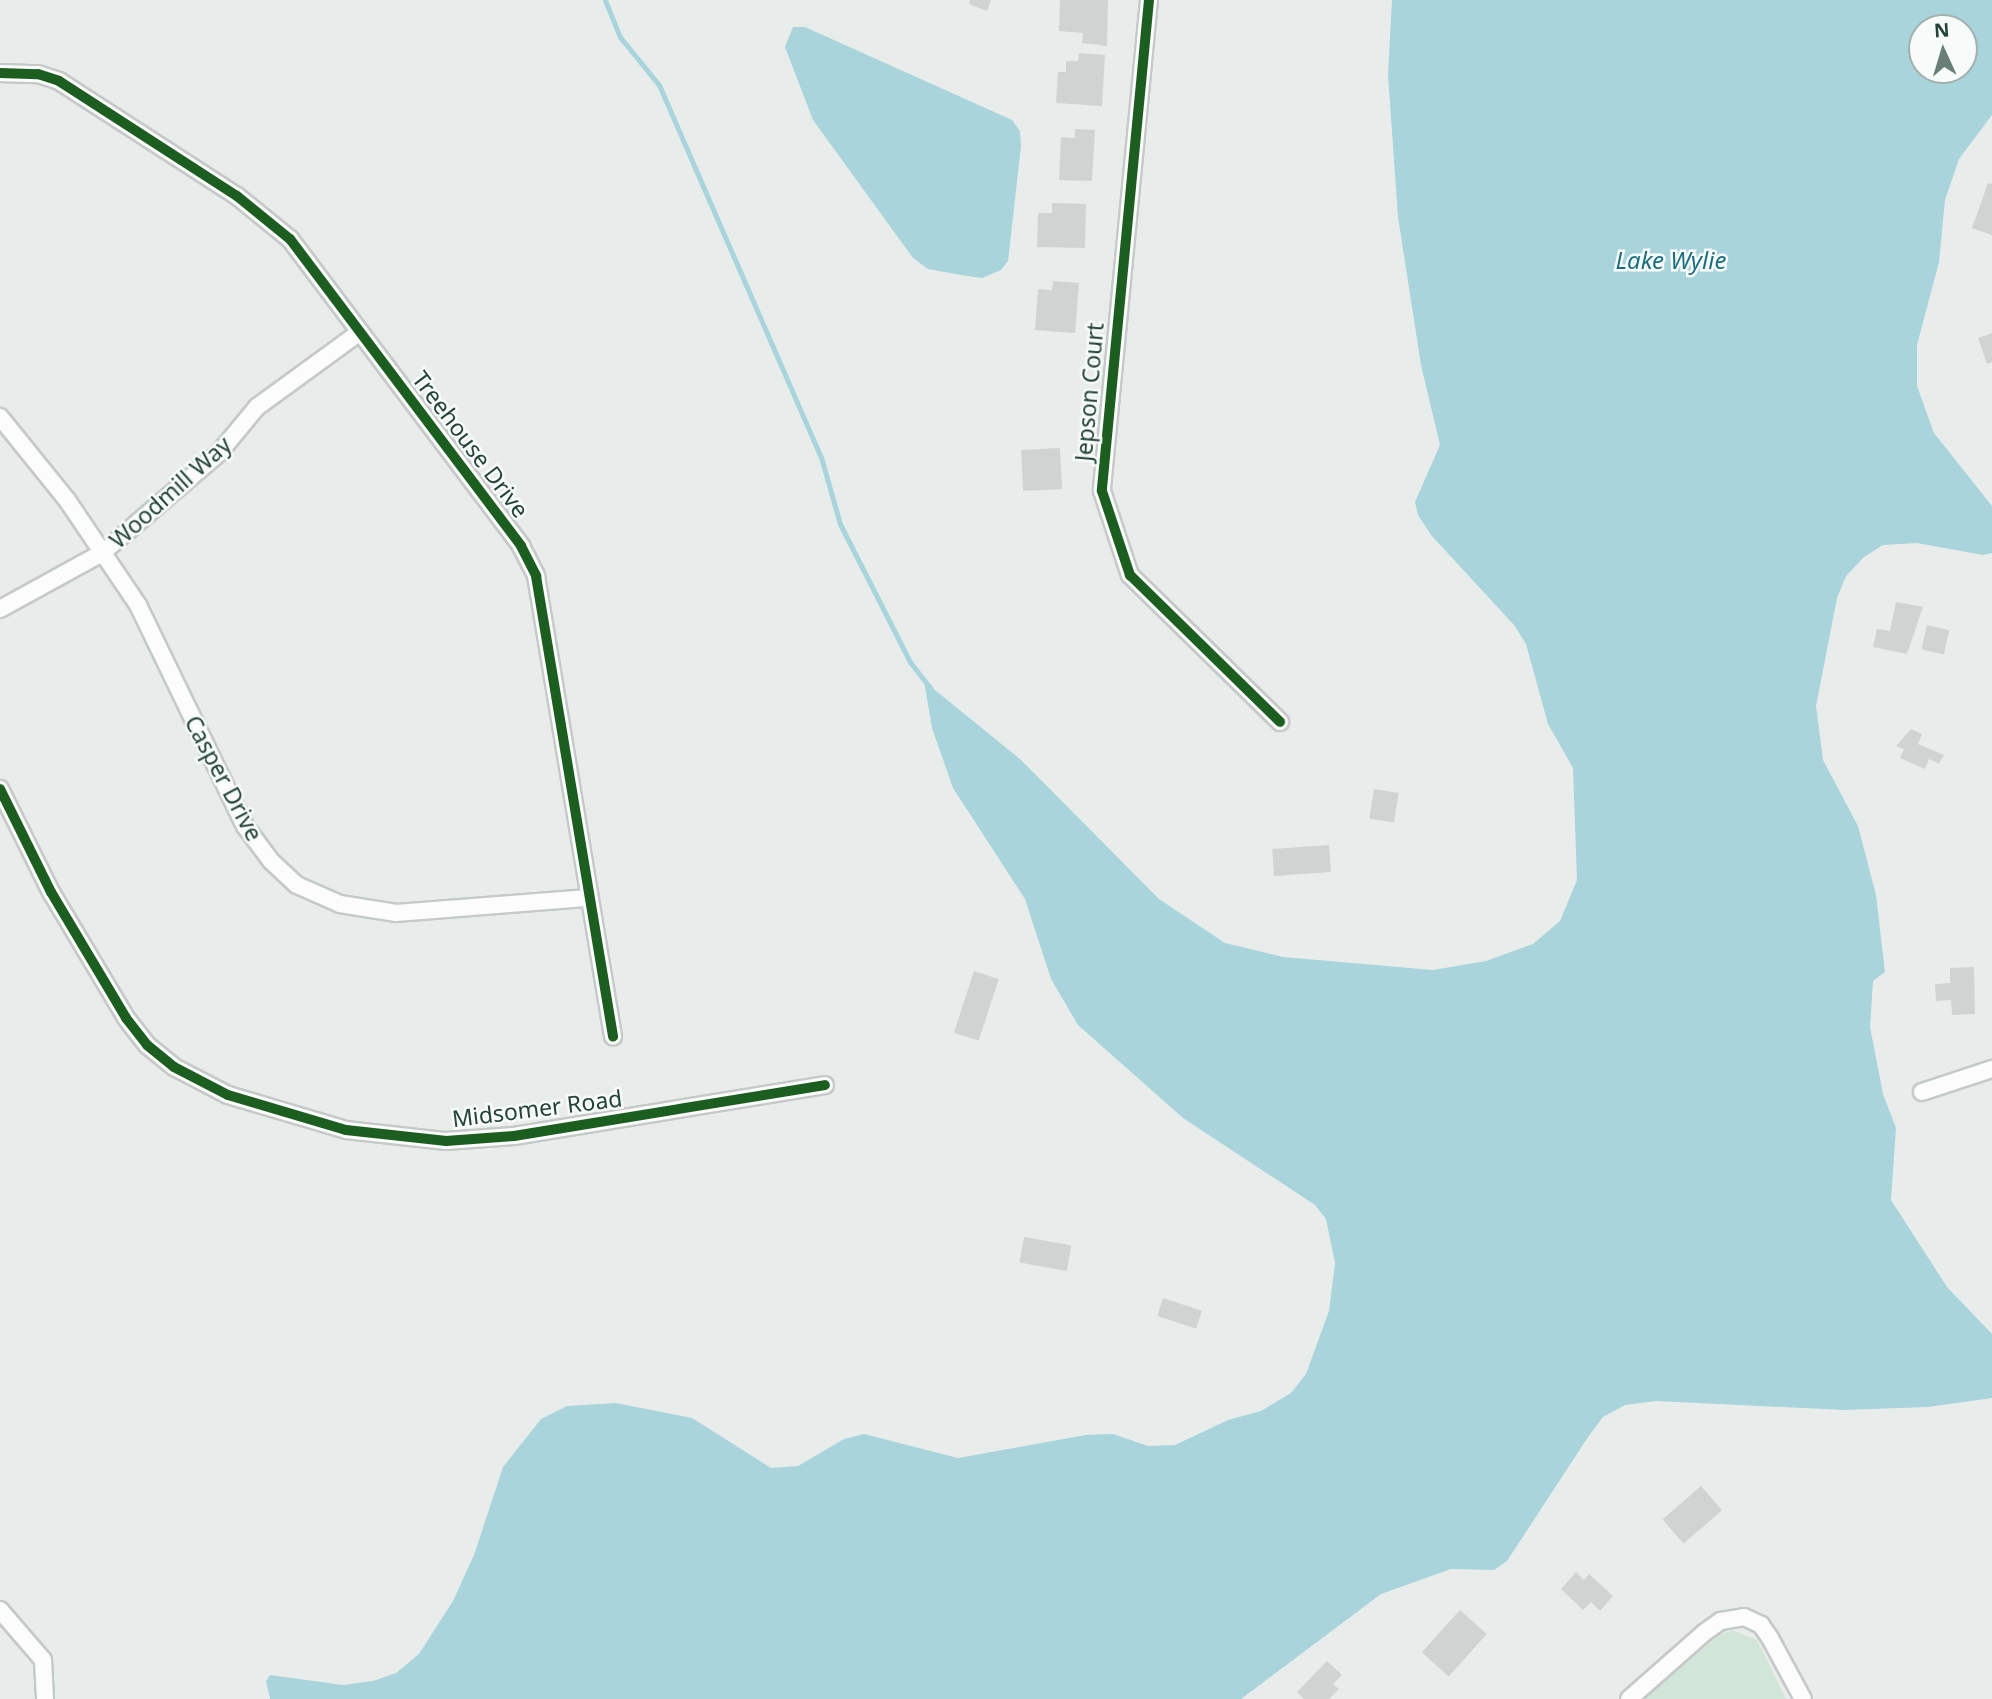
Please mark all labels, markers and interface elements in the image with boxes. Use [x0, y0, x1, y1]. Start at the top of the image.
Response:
north arrow [1908, 14, 1978, 84]
text: N [1933, 17, 1950, 44]
water label: Lake Wylie [1616, 246, 1726, 274]
street label: Jepson Court [1069, 322, 1109, 462]
street label: Treehouse Drive [407, 365, 535, 523]
street label: Woodmill Way [104, 430, 236, 554]
street label: Casper Drive [179, 711, 269, 845]
street label: Midsomer Road [450, 1084, 624, 1132]

